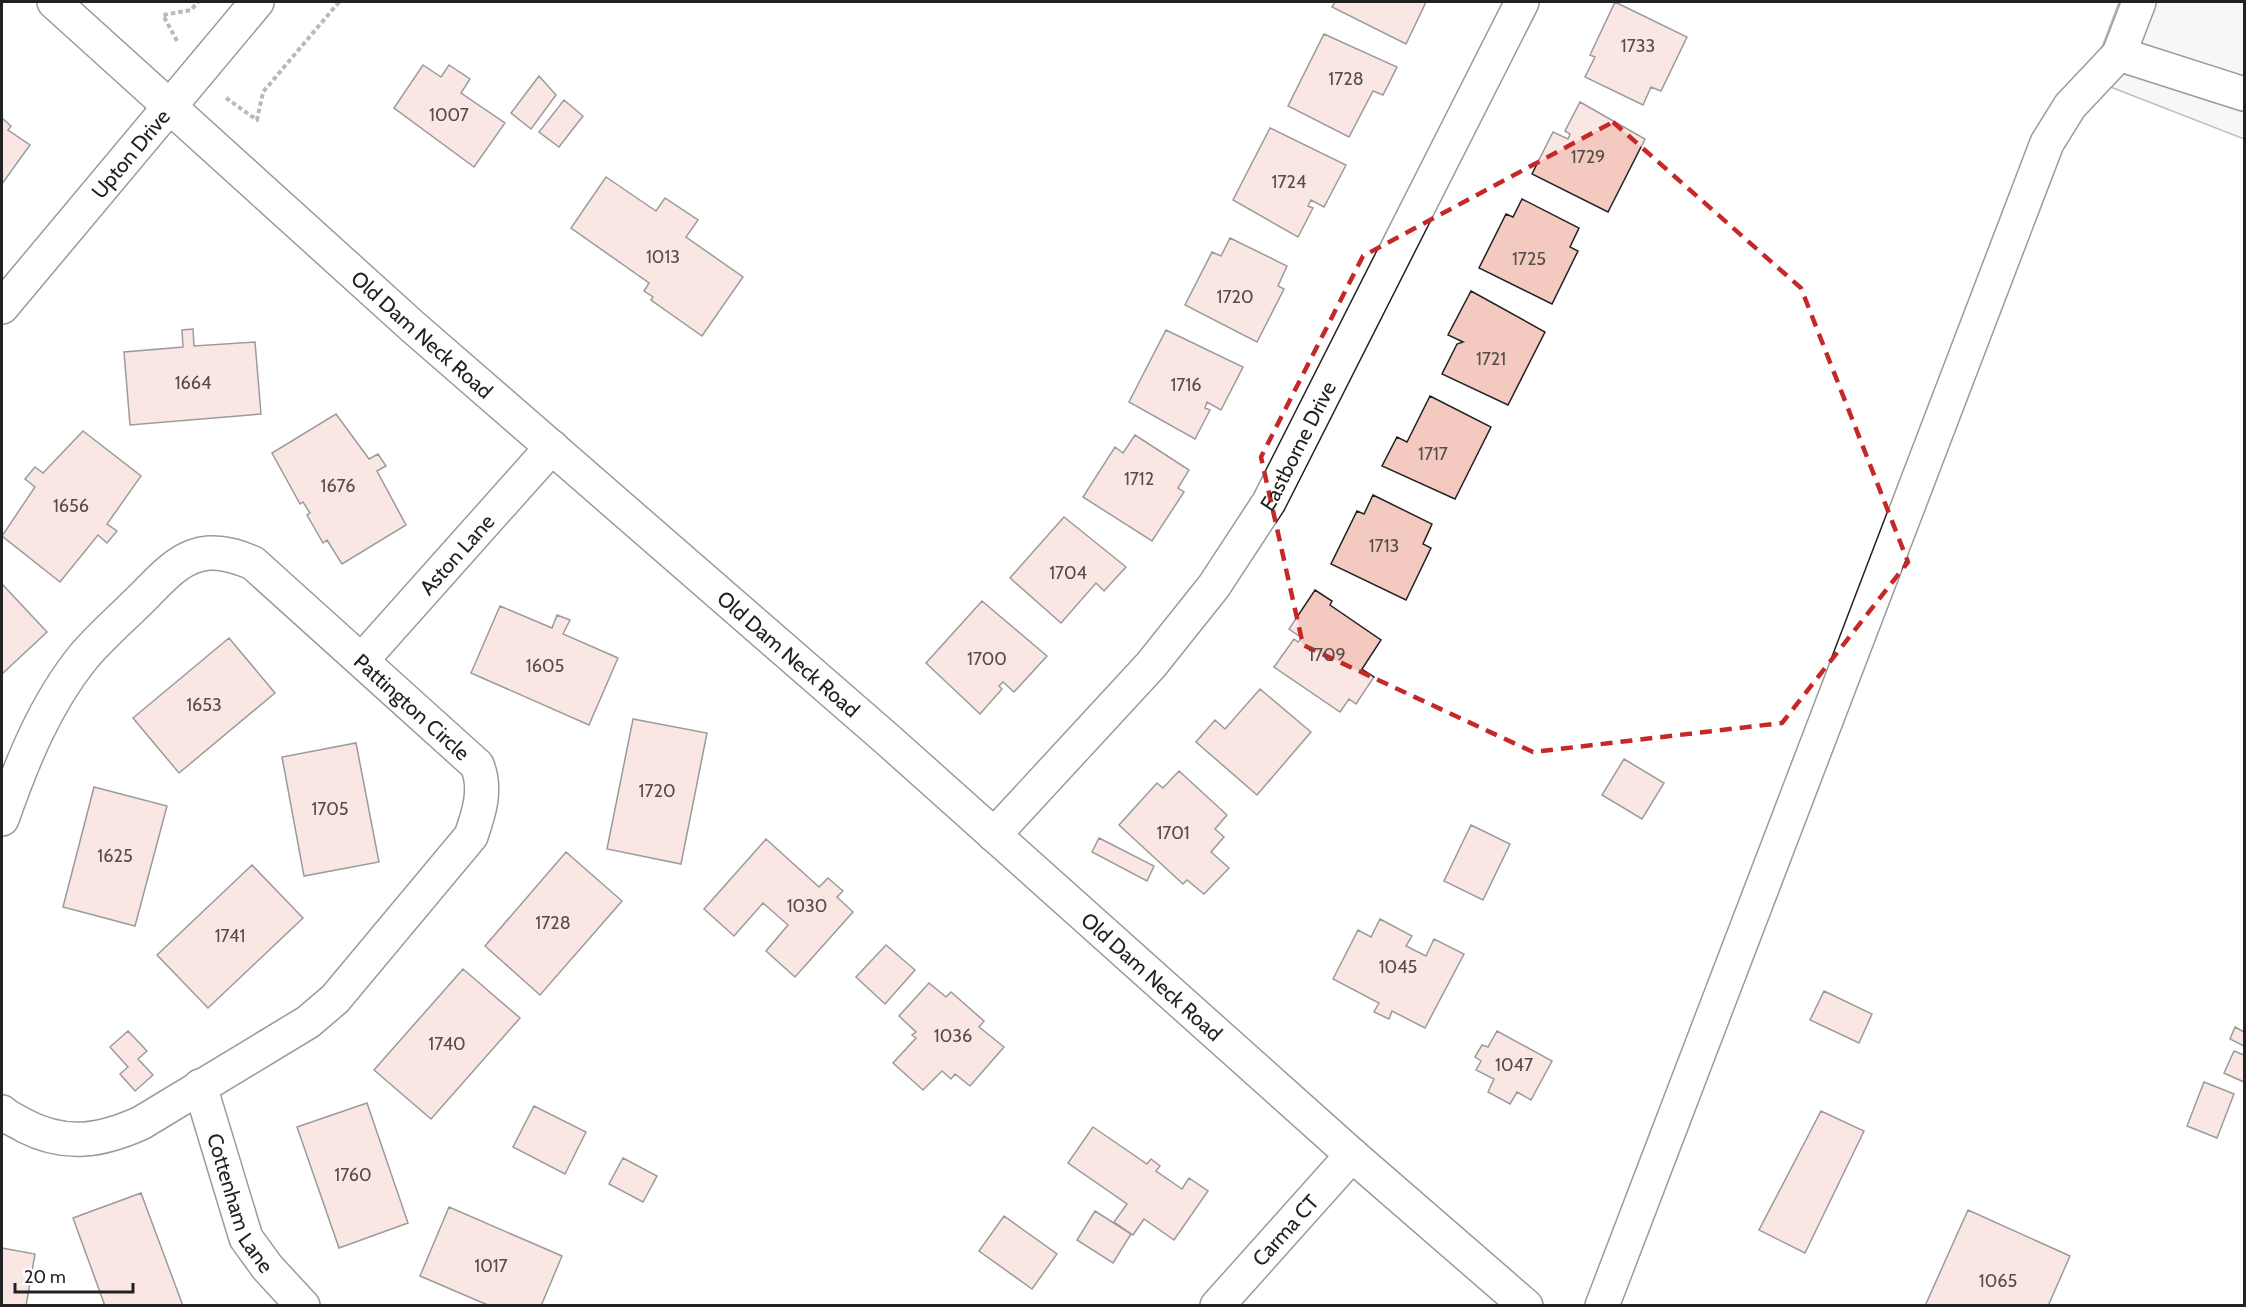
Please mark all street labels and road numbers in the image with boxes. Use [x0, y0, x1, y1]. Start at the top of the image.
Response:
street label: Upton Drive [86, 104, 175, 203]
street label: Old Dam Neck Road [347, 265, 498, 403]
street label: Eastborne Drive [1254, 377, 1341, 515]
street label: Aston Lane [414, 508, 499, 600]
street label: Old Dam Neck Road [712, 585, 865, 722]
street label: Pattington Circle [349, 648, 475, 765]
street label: Old Dam Neck Road [1077, 907, 1228, 1046]
street label: Cottenham Lane [202, 1130, 279, 1277]
street label: Carma CT [1247, 1189, 1323, 1271]

